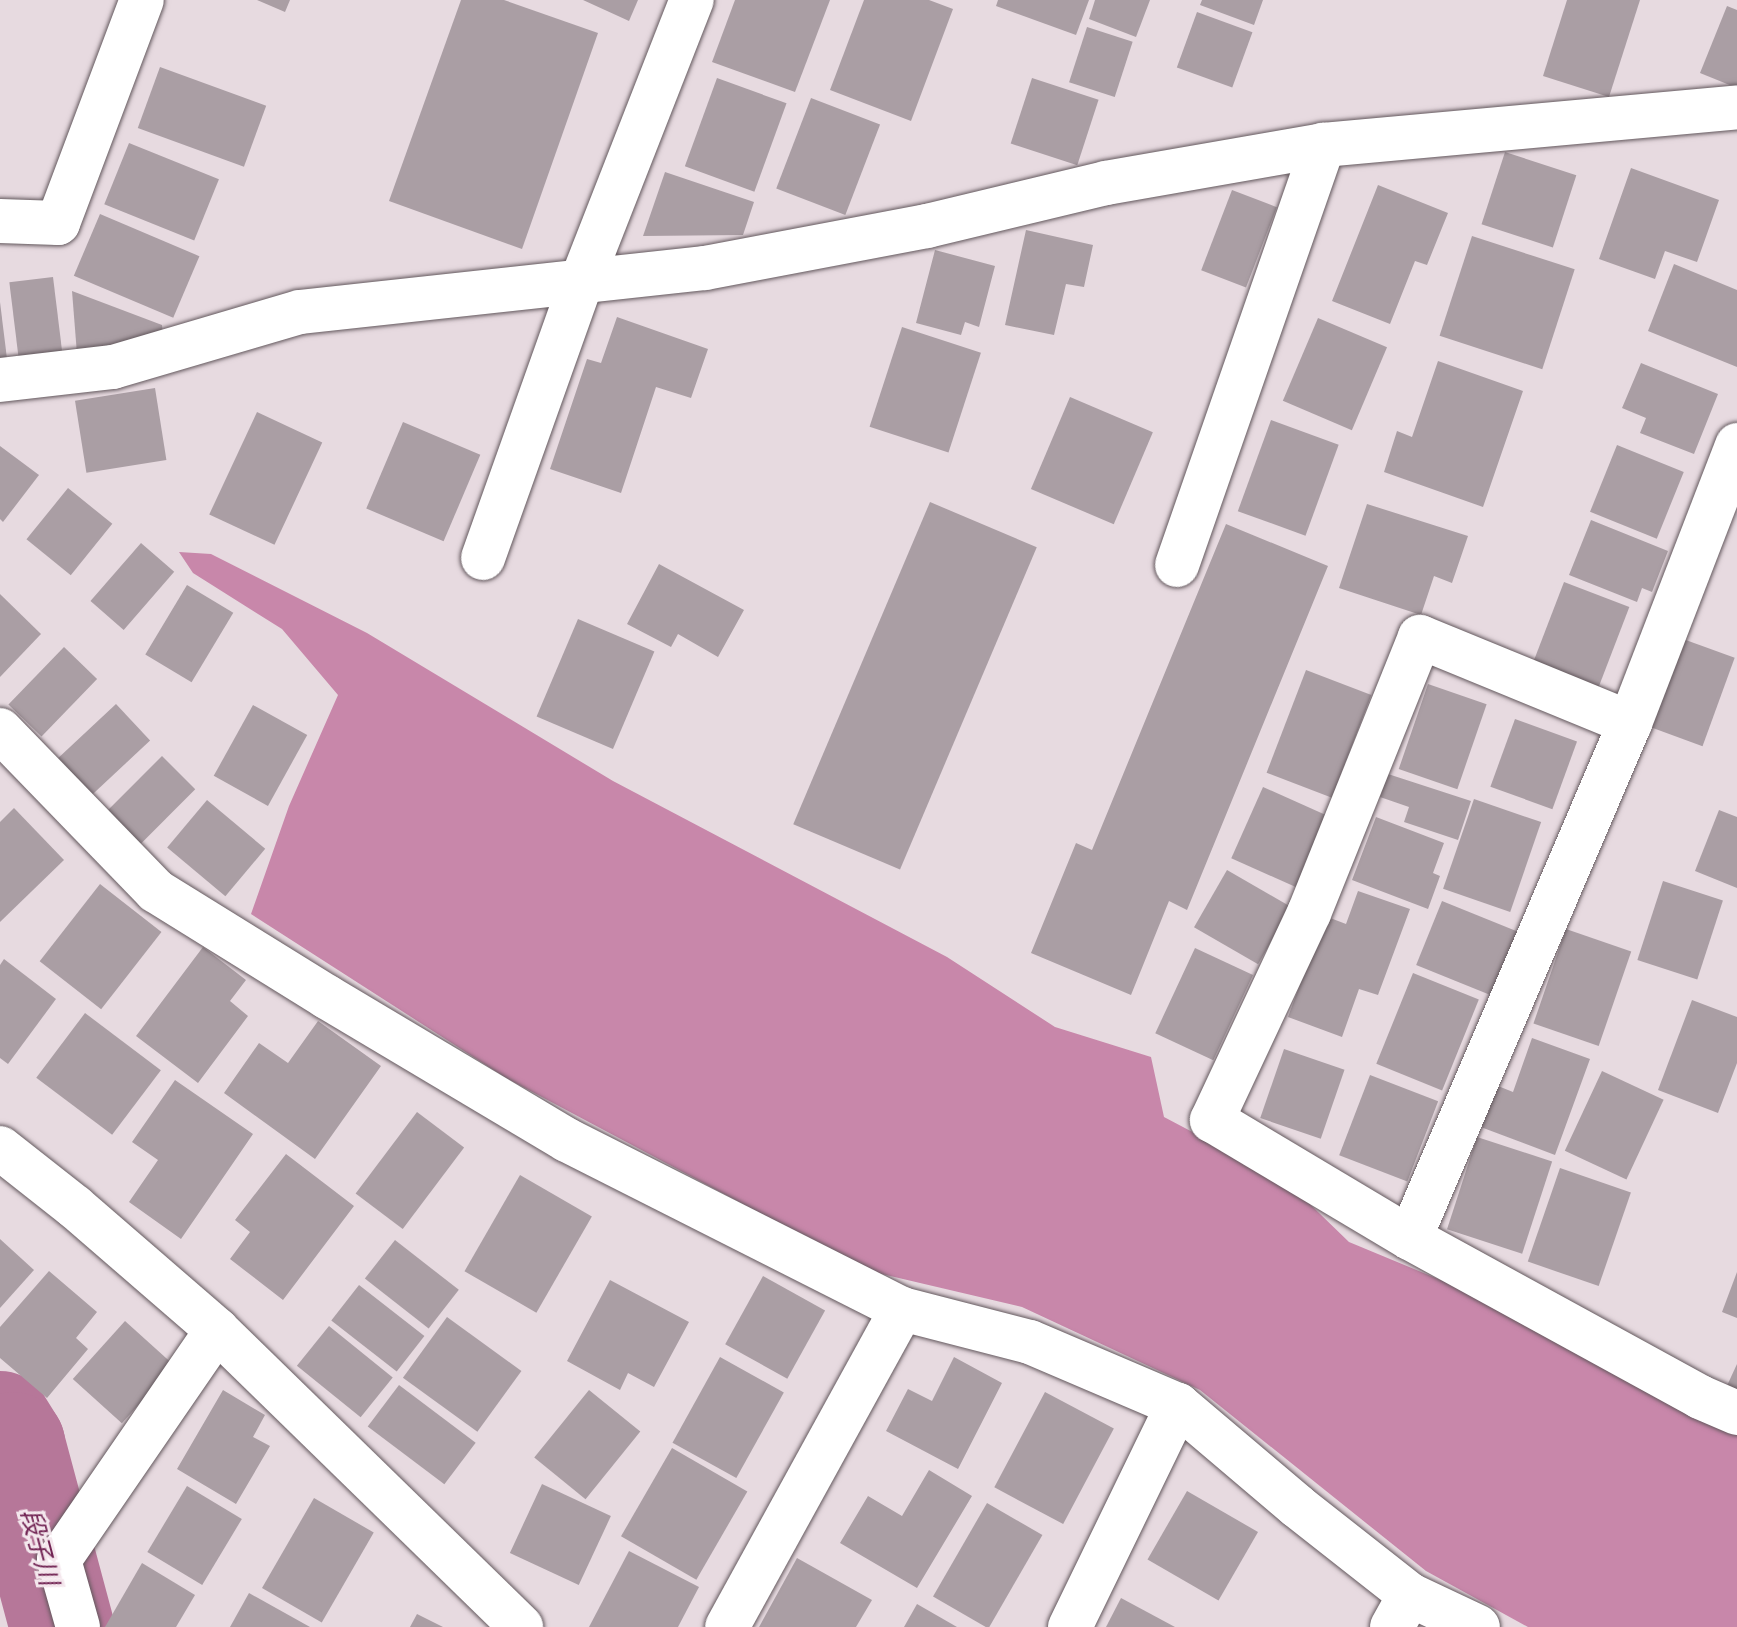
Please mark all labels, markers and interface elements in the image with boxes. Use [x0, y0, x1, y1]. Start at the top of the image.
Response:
water label: 段子川 [15, 1505, 65, 1589]

